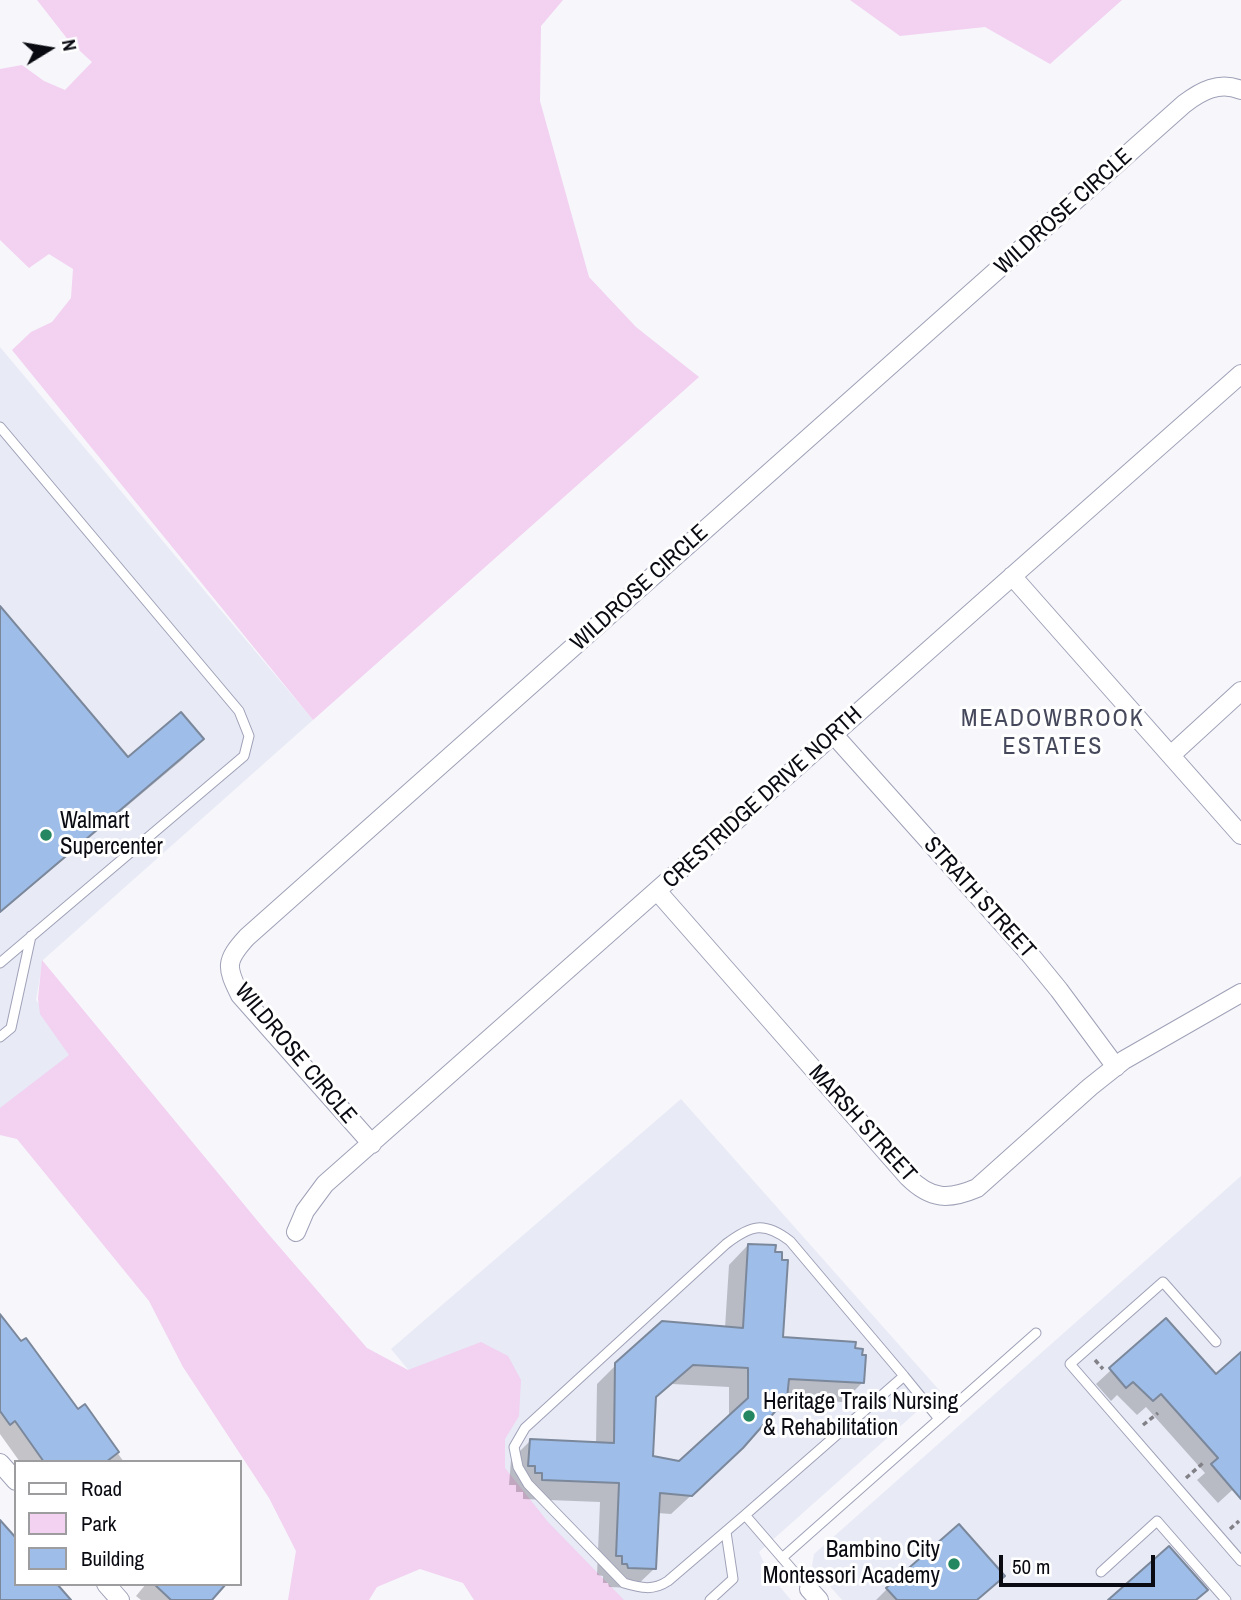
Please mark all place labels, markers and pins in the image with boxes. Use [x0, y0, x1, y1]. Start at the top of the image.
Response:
place label: Walmart Supercenter [60, 808, 163, 862]
marker: Walmart Supercenter [38, 827, 54, 843]
place label: Heritage Trails Nursing & Rehabilitation [763, 1389, 958, 1443]
marker: Heritage Trails Nursing & Rehabilitation [741, 1408, 757, 1424]
place label: Bambino City Montessori Academy [763, 1537, 940, 1591]
marker: Bambino City Montessori Academy [946, 1556, 962, 1572]

